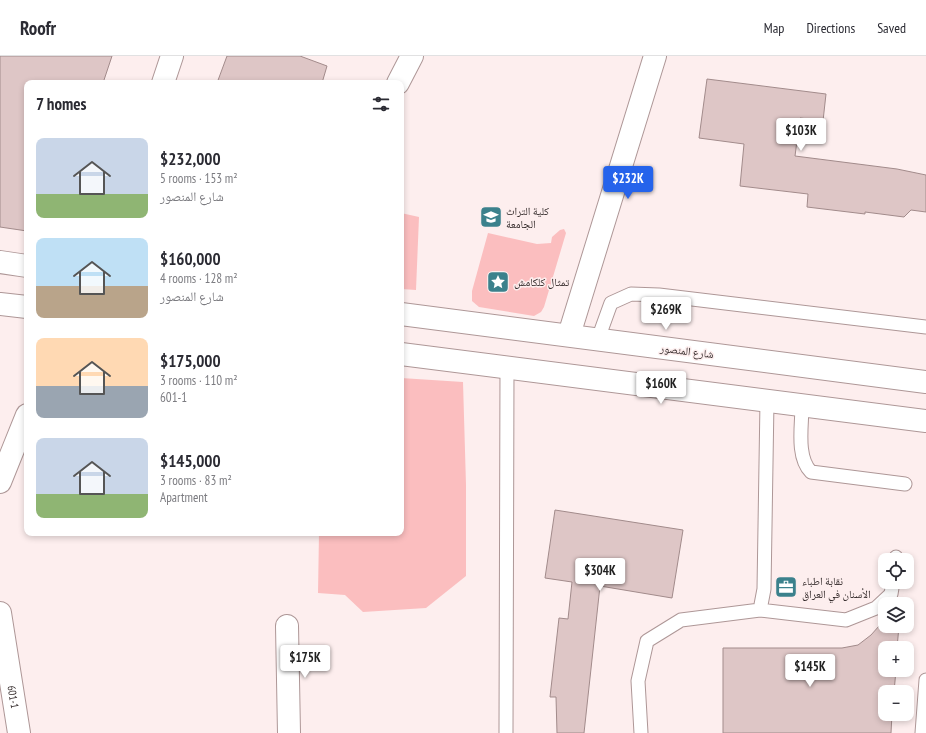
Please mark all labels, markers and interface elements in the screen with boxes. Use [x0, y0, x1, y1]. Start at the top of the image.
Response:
text: Roofr [20, 16, 56, 40]
text: Map [764, 19, 784, 37]
text: Directions [806, 19, 855, 37]
text: Saved [877, 19, 906, 37]
text: 7 homes [36, 93, 87, 115]
icon: filters [370, 93, 392, 115]
pin: $103K [773, 118, 829, 152]
text: $103K [785, 122, 817, 139]
text: $232,000 [160, 148, 221, 170]
icon: home [68, 154, 116, 202]
pin: $232K [600, 166, 656, 200]
text: 5 rooms · 153 m² [160, 170, 238, 187]
text: $232K [612, 170, 644, 187]
text: شارع المنصور [160, 188, 224, 205]
school or university icon: كلية التراث الجامعة [478, 204, 504, 230]
place label: كلية التراث الجامعة [506, 204, 549, 231]
text: $160,000 [160, 248, 221, 270]
icon: home [68, 254, 116, 302]
place icon: تمثال كلكامش [485, 269, 511, 295]
text: 4 rooms · 128 m² [160, 270, 238, 287]
place label: تمثال كلكامش [514, 275, 570, 289]
text: شارع المنصور [160, 288, 224, 305]
pin: $269K [638, 297, 694, 331]
text: $269K [650, 301, 682, 318]
street label: شارع المنصور [658, 341, 715, 361]
text: $175,000 [160, 350, 221, 372]
icon: home [68, 354, 116, 402]
pin: $160K [633, 371, 689, 405]
text: 3 rooms · 110 m² [160, 372, 238, 389]
text: $160K [645, 375, 677, 392]
text: 601-1 [160, 389, 187, 406]
text: $145,000 [160, 450, 221, 472]
icon: home [68, 454, 116, 502]
text: 3 rooms · 83 m² [160, 472, 232, 489]
text: Apartment [160, 489, 208, 506]
map controls [878, 553, 914, 721]
button: locate [878, 553, 914, 589]
pin: $304K [572, 558, 628, 592]
text: $304K [584, 562, 616, 579]
office icon: نقابة اطباء الأسنان في العراق [773, 574, 799, 600]
place label: نقابة اطباء الأسنان في العراق [802, 574, 871, 603]
button: layers [878, 597, 914, 633]
button: + [878, 641, 914, 677]
pin: $175K [277, 645, 333, 679]
text: $175K [289, 649, 321, 666]
pin: $145K [782, 654, 838, 688]
text: $145K [794, 658, 826, 675]
street label: 601-1 [5, 684, 22, 709]
button: − [878, 685, 914, 721]

